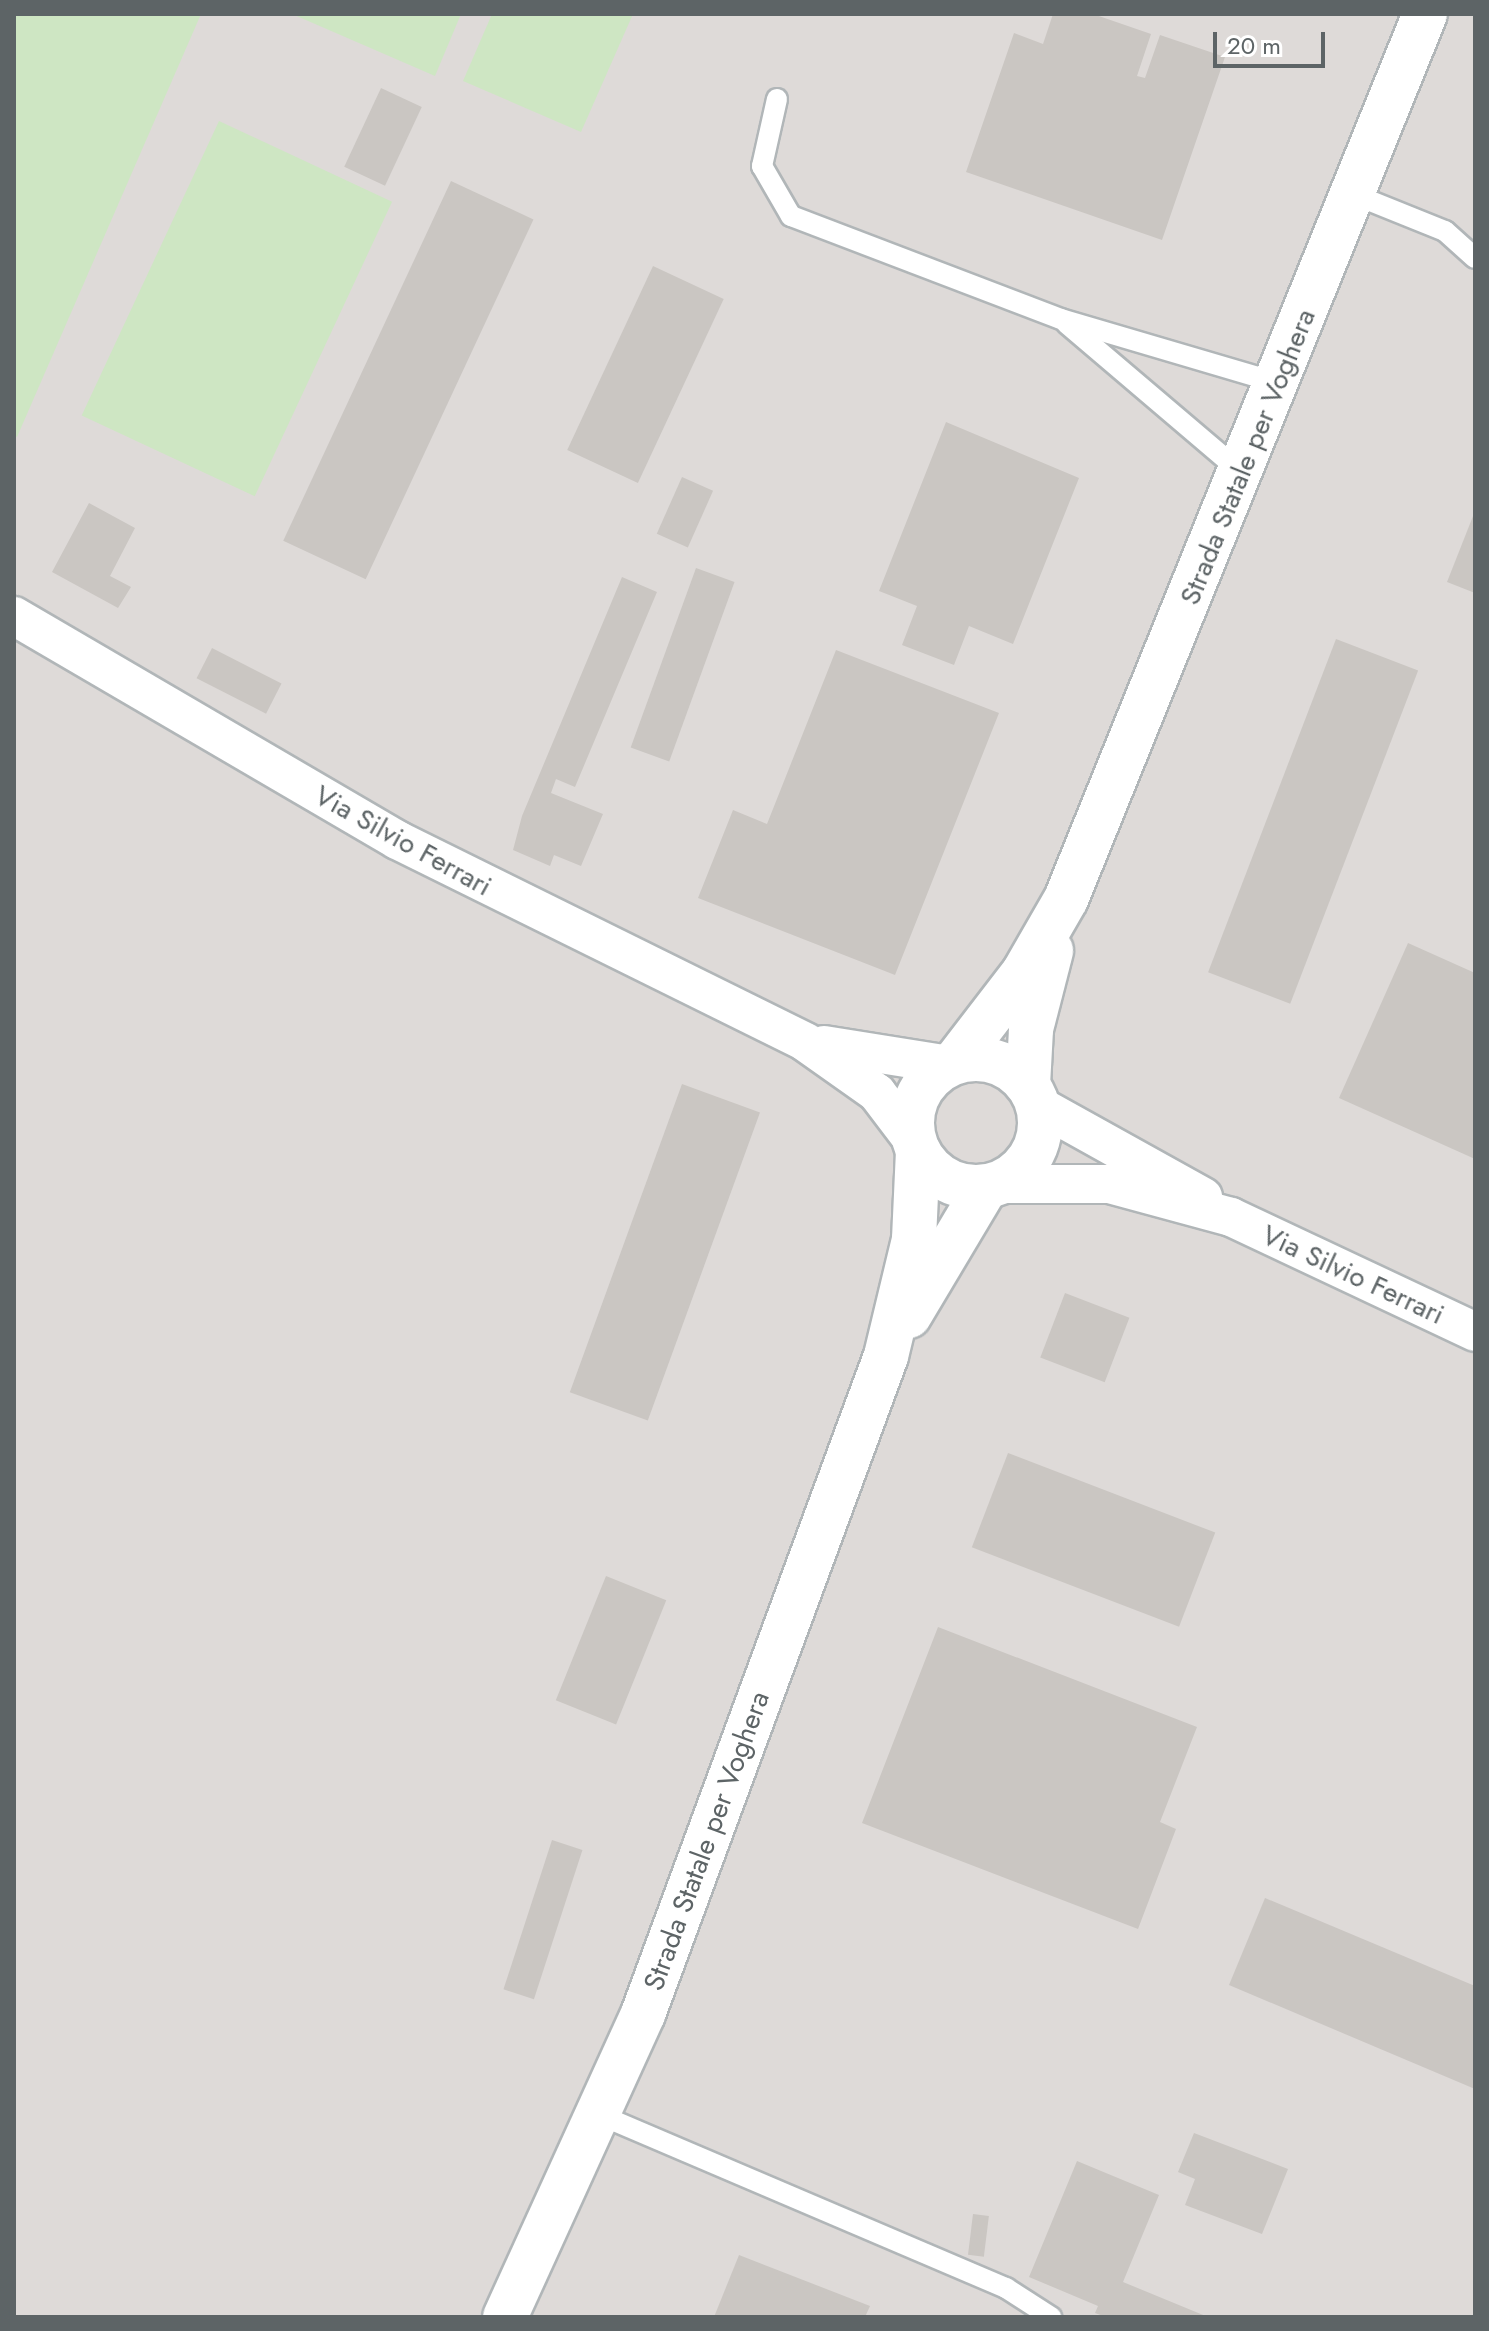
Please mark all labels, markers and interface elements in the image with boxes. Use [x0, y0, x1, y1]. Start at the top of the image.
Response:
scale bar [1217, 16, 1329, 66]
text: 20 m [1227, 28, 1281, 63]
street label: Strada Statale per Voghera [1173, 304, 1323, 610]
street label: Via Silvio Ferrari [309, 779, 497, 903]
street label: Via Silvio Ferrari [1257, 1218, 1449, 1332]
street label: Strada Statale per Voghera [637, 1687, 777, 1995]

